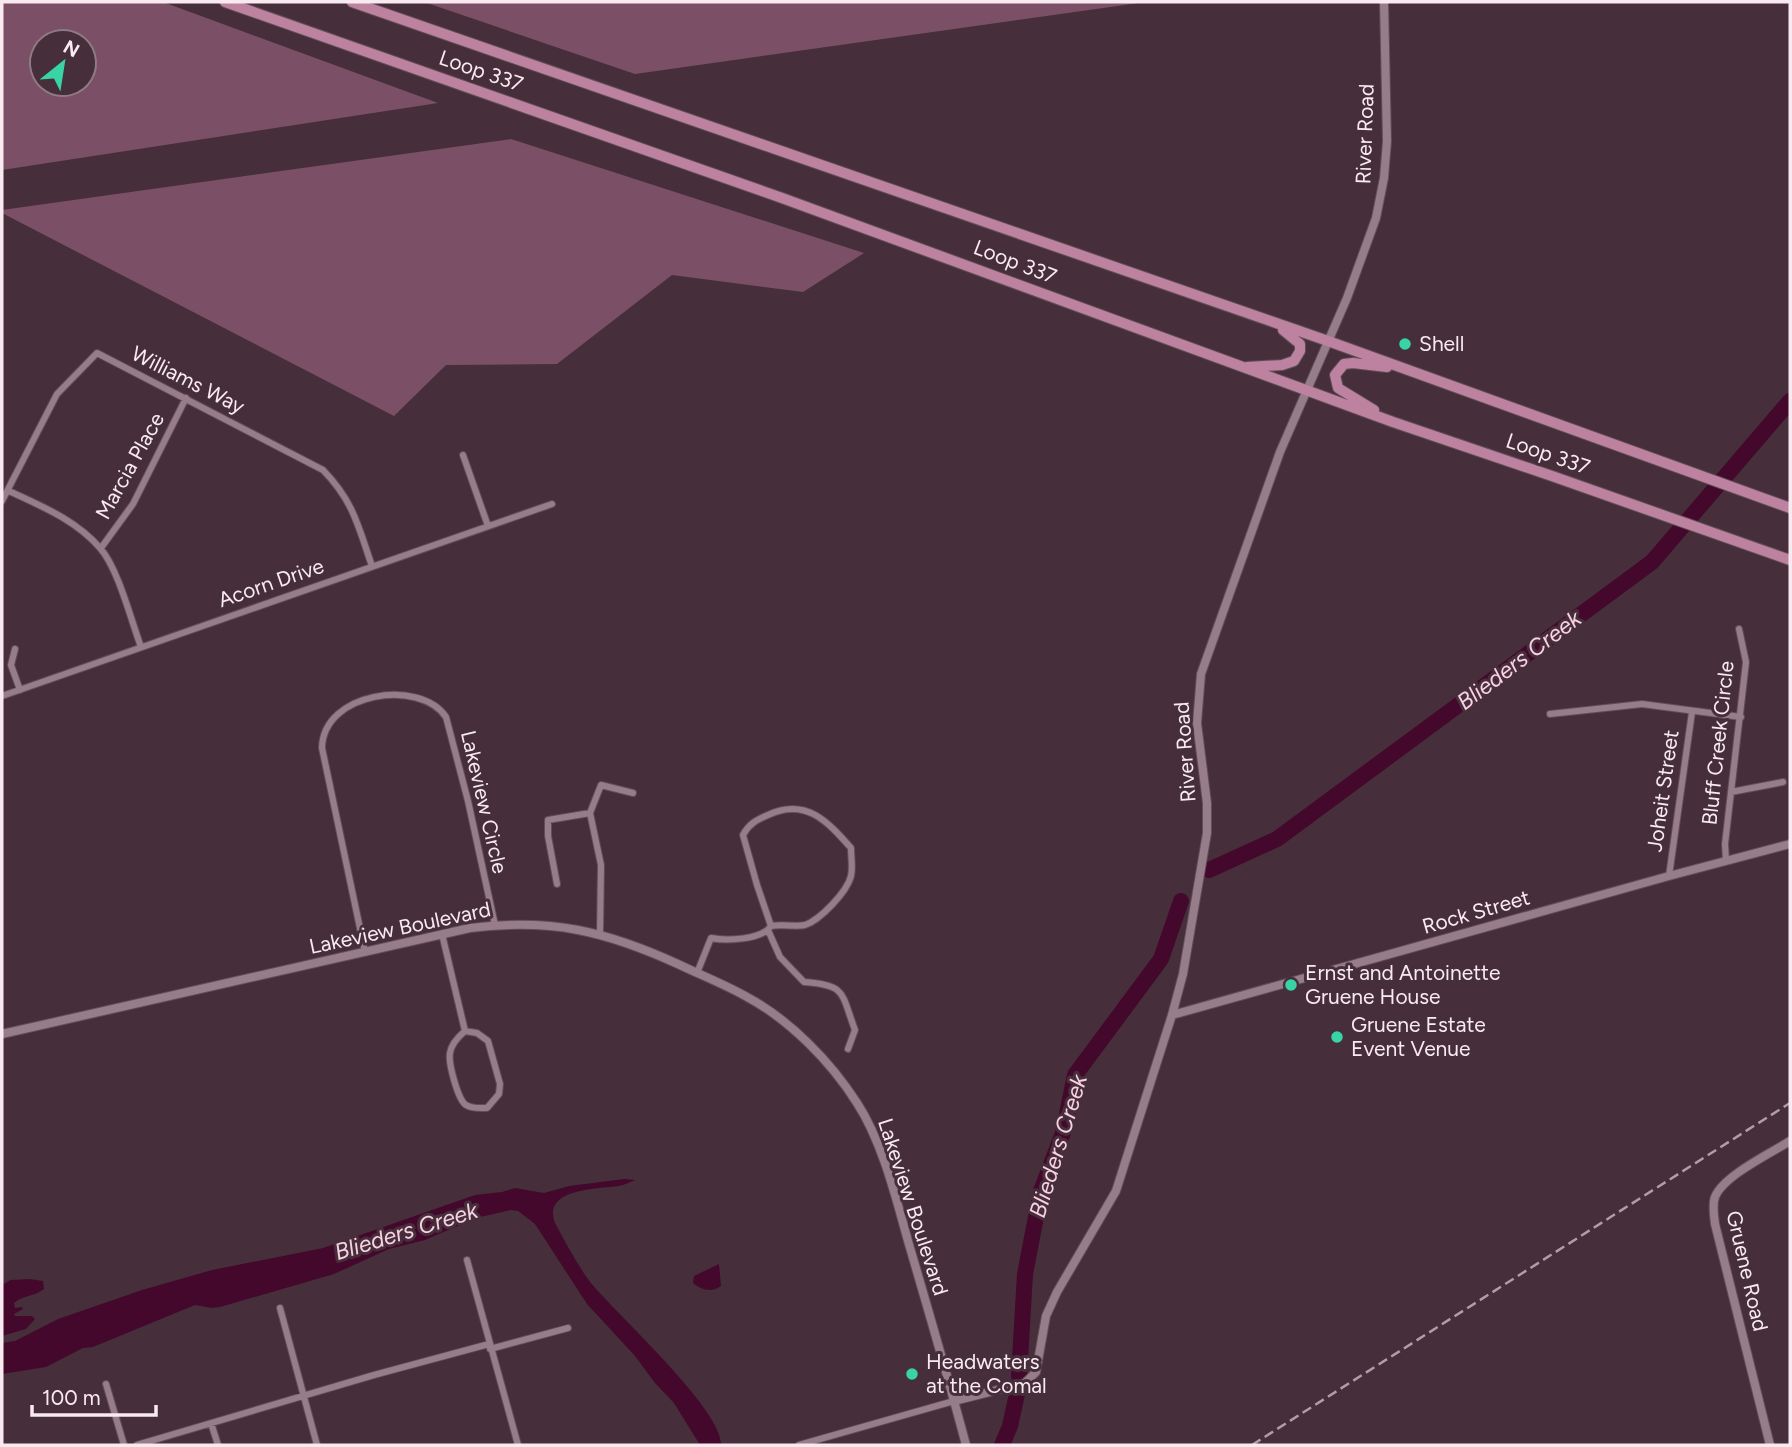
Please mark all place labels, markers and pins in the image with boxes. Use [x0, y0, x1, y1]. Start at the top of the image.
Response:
place label: Shell [1419, 331, 1464, 356]
marker: Shell [1397, 336, 1413, 352]
place label: Ernst and Antoinette Gruene House [1305, 960, 1500, 1009]
marker: Ernst and Antoinette Gruene House [1283, 977, 1299, 993]
place label: Gruene Estate Event Venue [1351, 1012, 1486, 1061]
marker: Gruene Estate Event Venue [1329, 1029, 1345, 1045]
place label: Headwaters at the Comal [926, 1349, 1047, 1398]
marker: Headwaters at the Comal [904, 1366, 920, 1382]

